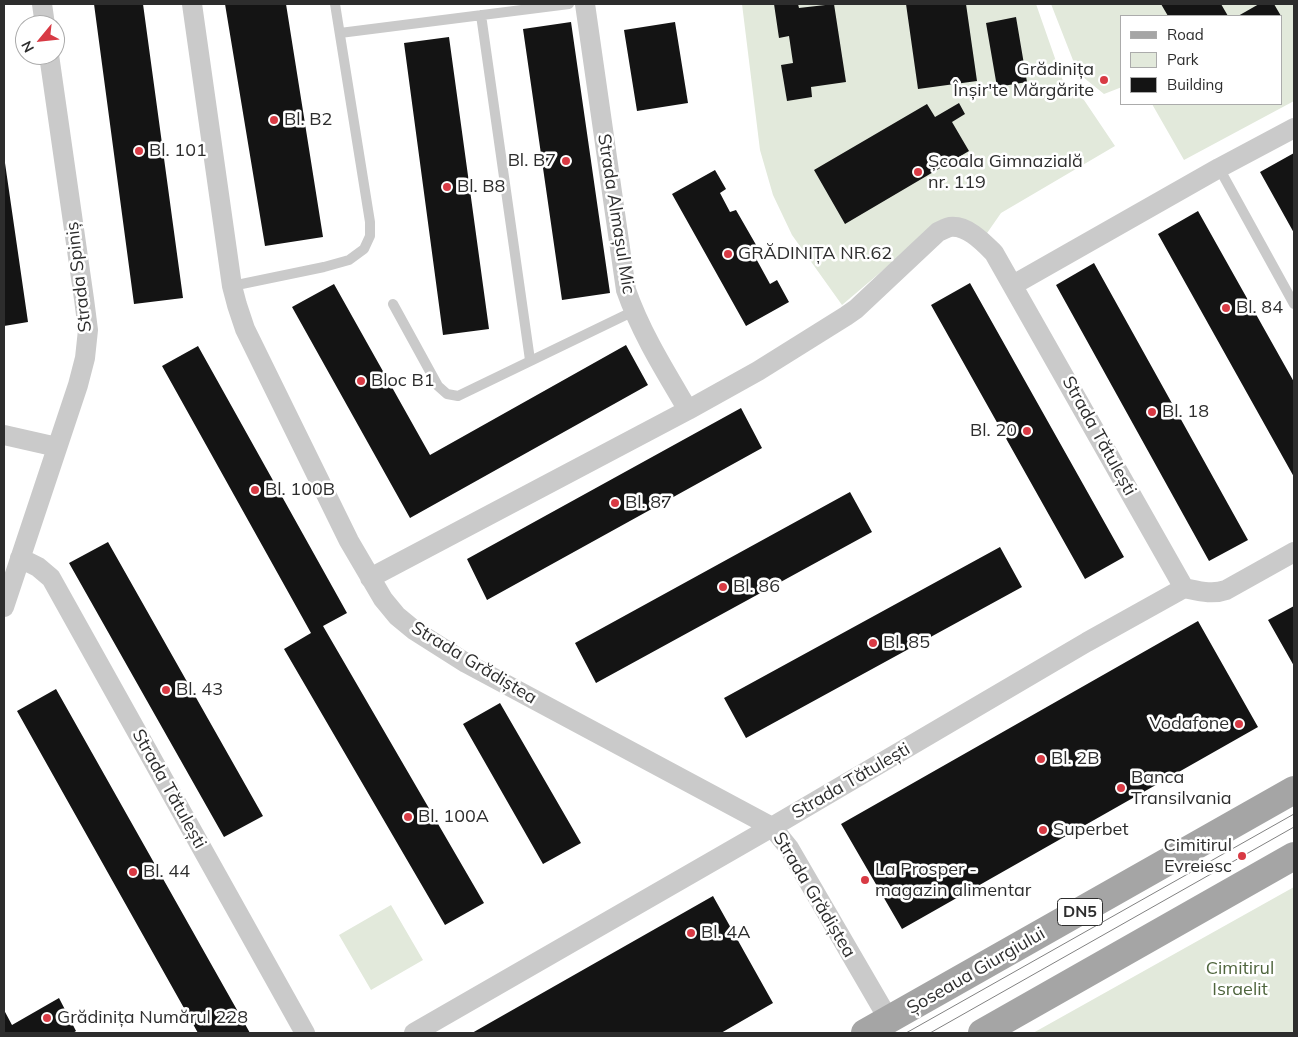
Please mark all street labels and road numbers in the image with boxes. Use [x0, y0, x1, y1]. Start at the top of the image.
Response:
street label: Strada Almașul Mic [593, 132, 639, 296]
street label: Strada Spiniș [62, 221, 96, 333]
street label: Strada Tătulești [1057, 373, 1141, 499]
street label: Strada Grădiștea [407, 617, 541, 709]
street label: Strada Tătulești [127, 726, 211, 852]
street label: Strada Tătulești [788, 738, 914, 824]
street label: Strada Grădiștea [768, 828, 860, 962]
road number: DN5 [1058, 899, 1102, 926]
street label: Șoseaua Giurgiului [903, 923, 1049, 1019]

